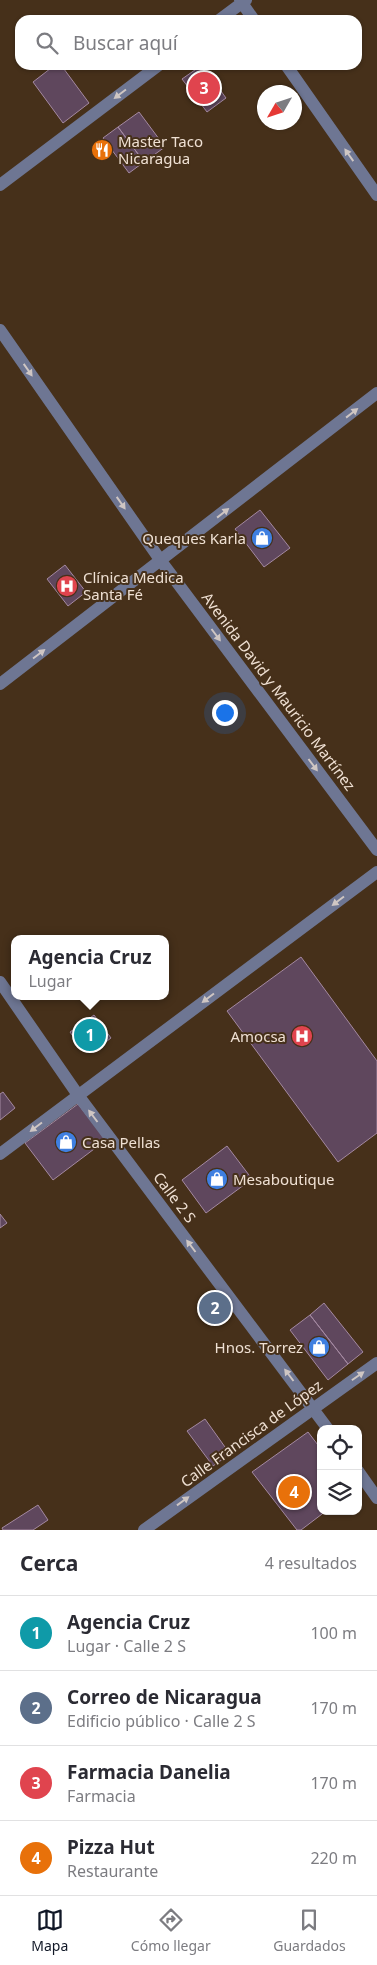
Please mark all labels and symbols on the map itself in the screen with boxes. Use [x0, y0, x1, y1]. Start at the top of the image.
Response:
pin: 3 [188, 69, 220, 107]
north arrow [257, 85, 302, 130]
one-way arrow [114, 89, 127, 100]
place label: Master Taco Nicaragua [118, 131, 203, 168]
restaurant icon: Master Taco Nicaragua [90, 138, 114, 162]
one-way arrow [344, 148, 354, 162]
one-way arrow [23, 363, 33, 377]
one-way arrow [345, 408, 358, 418]
one-way arrow [116, 496, 126, 510]
one-way arrow [217, 508, 230, 518]
shop icon: Queques Karla [250, 526, 274, 550]
place label: Queques Karla [142, 528, 246, 548]
place label: Clínica Medica Santa Fé [83, 567, 184, 604]
hospital icon: Clínica Medica Santa Fé [55, 574, 79, 598]
street label: Avenida David y Mauricio Martínez [198, 588, 360, 794]
one-way arrow [211, 628, 221, 642]
one-way arrow [32, 649, 45, 660]
your location [212, 700, 238, 726]
one-way arrow [308, 758, 319, 771]
one-way arrow [331, 896, 345, 906]
one-way arrow [202, 993, 215, 1004]
pin: 1 [74, 1016, 106, 1054]
hospital icon: Amocsa [290, 1024, 314, 1048]
place label: Amocsa [231, 1026, 286, 1046]
one-way arrow [88, 1109, 98, 1123]
one-way arrow [29, 1122, 43, 1132]
shop icon: Casa Pellas [54, 1130, 78, 1154]
place label: Casa Pellas [82, 1132, 160, 1152]
shop icon: Mesaboutique [205, 1167, 229, 1191]
street label: Calle 2 S [149, 1168, 201, 1226]
place label: Mesaboutique [233, 1169, 334, 1189]
one-way arrow [186, 1239, 196, 1253]
pin: 2 [199, 1289, 231, 1327]
shop icon: Hnos. Torrez [307, 1335, 331, 1359]
place label: Hnos. Torrez [215, 1337, 303, 1357]
one-way arrow [283, 1369, 294, 1382]
one-way arrow [351, 1371, 365, 1381]
street label: Calle Francisca de López [176, 1375, 326, 1491]
pin: 4 [278, 1473, 310, 1511]
one-way arrow [176, 1496, 189, 1507]

